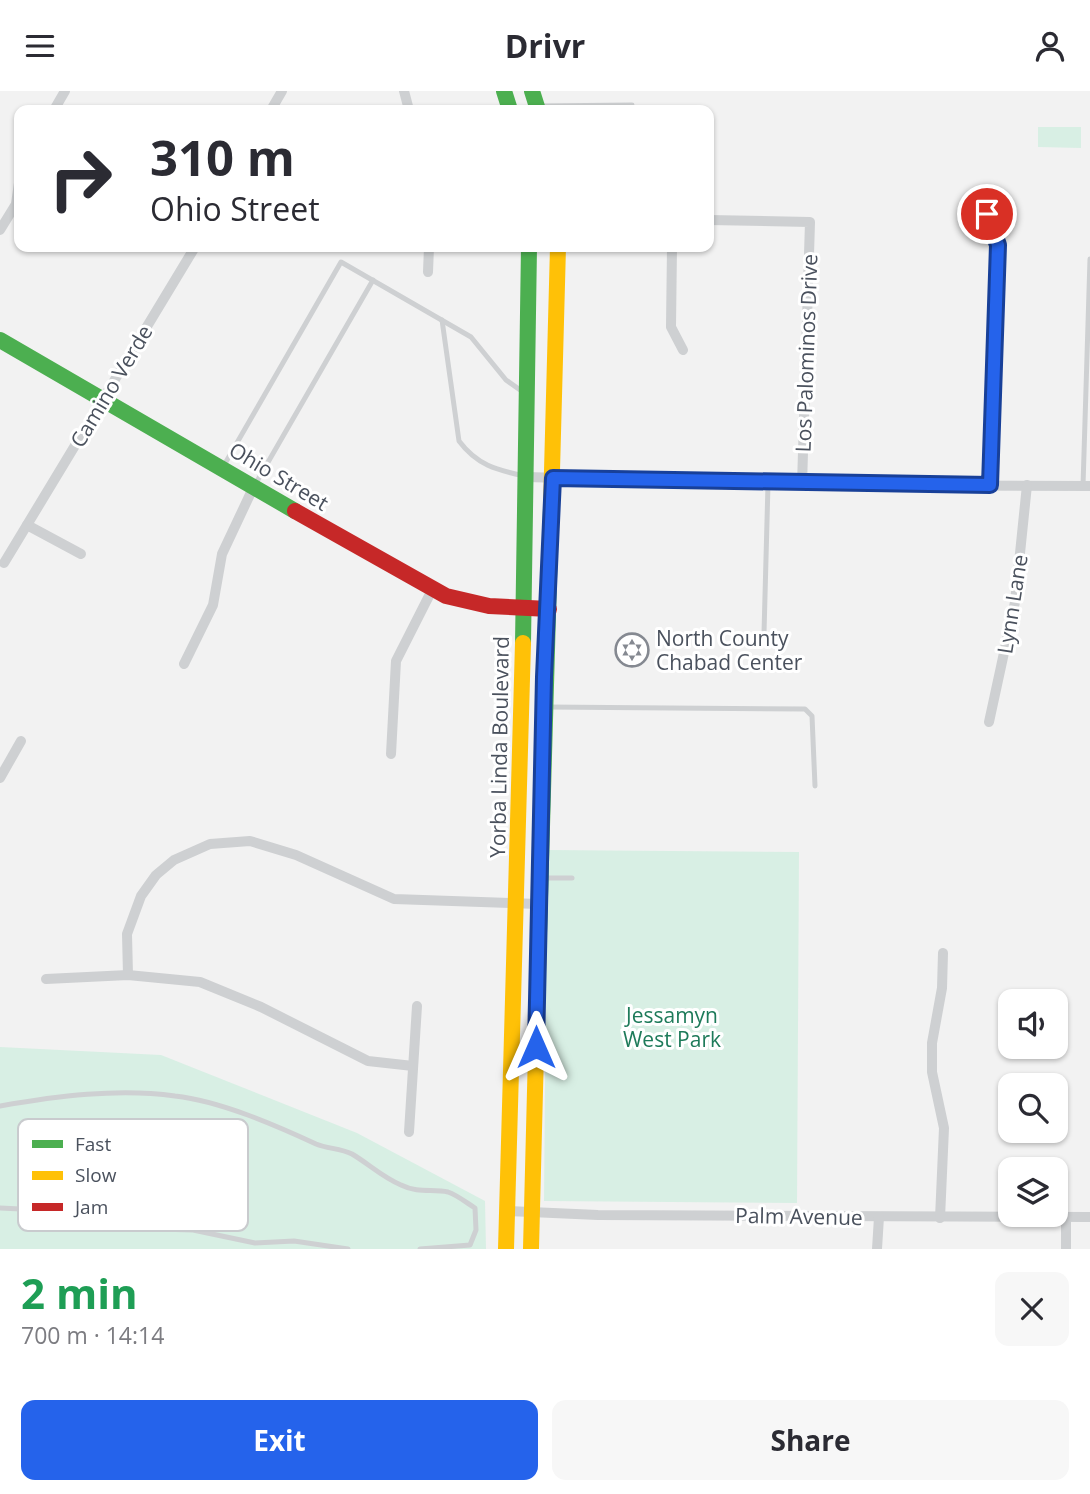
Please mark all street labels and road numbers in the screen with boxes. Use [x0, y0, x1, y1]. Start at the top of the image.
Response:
street label: Los Palominos Drive [789, 253, 823, 453]
street label: Camino Verde [63, 320, 159, 452]
street label: Ohio Street [224, 435, 334, 517]
street label: Lynn Lane [990, 552, 1034, 656]
street label: Yorba Linda Boulevard [483, 636, 515, 858]
street label: Palm Avenue [735, 1201, 863, 1231]

